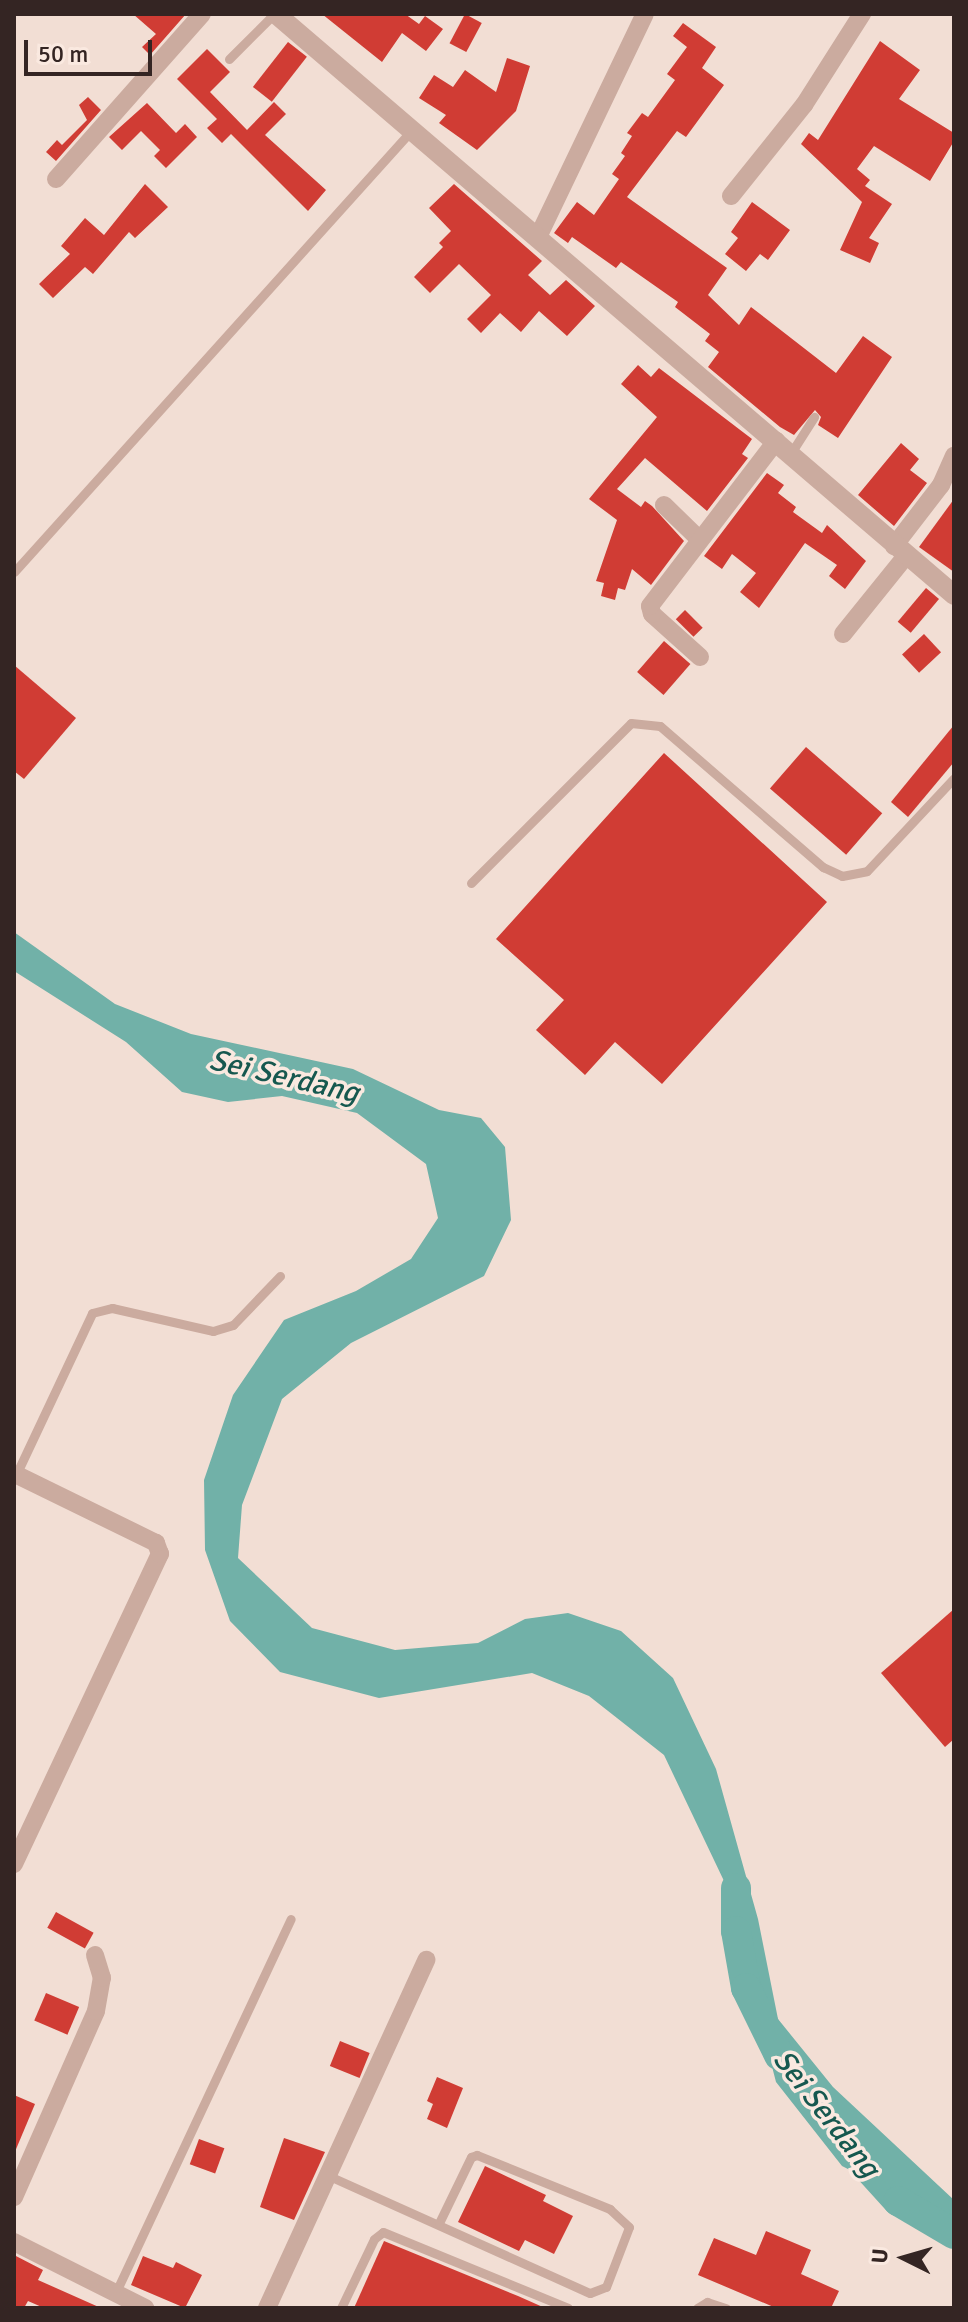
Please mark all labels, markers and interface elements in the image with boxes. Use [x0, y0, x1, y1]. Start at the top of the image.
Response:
scale bar [28, 24, 156, 74]
text: 50 m [38, 39, 88, 69]
water label: Sei Serdang [206, 1042, 362, 1112]
water label: Sei Serdang [765, 2043, 887, 2185]
north arrow [864, 2218, 944, 2298]
text: U [865, 2247, 894, 2264]

